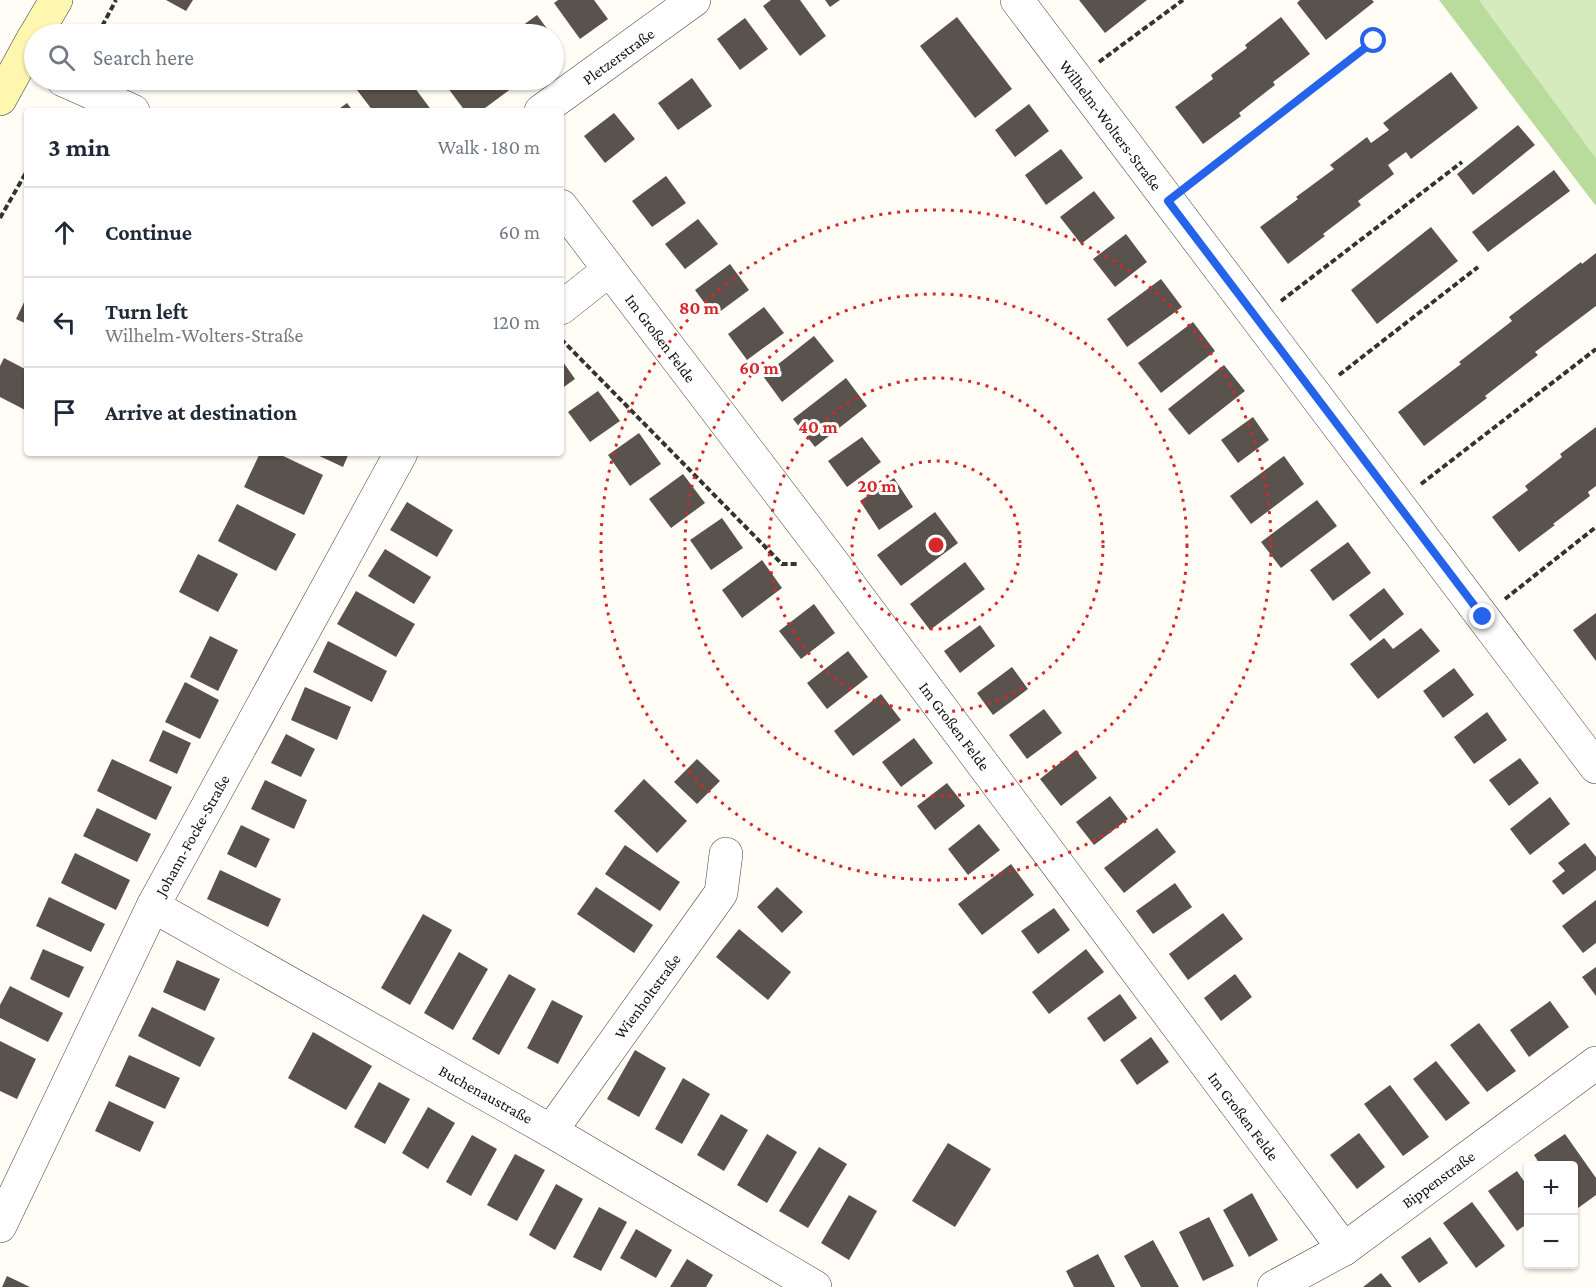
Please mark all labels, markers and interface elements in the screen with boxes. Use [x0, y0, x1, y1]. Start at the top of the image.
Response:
search box [24, 24, 564, 90]
street label: Pletzerstraße [579, 25, 657, 88]
route start [1360, 27, 1386, 53]
icon: search [45, 41, 78, 74]
text: Search here [93, 45, 194, 70]
street label: Wilhelm-Wolters-Straße [1056, 57, 1165, 194]
text: 3 min [48, 133, 110, 162]
text: Walk · 180 m [438, 136, 540, 158]
icon: ahead [48, 216, 81, 249]
text: Continue [105, 220, 192, 245]
text: 60 m [499, 221, 540, 243]
street label: Im Großen Felde [622, 291, 699, 386]
text: 80 m [679, 298, 720, 318]
text: Turn left [105, 299, 188, 324]
icon: left [48, 306, 81, 339]
text: 120 m [493, 311, 540, 333]
text: Wilhelm-Wolters-Straße [105, 324, 303, 346]
text: 60 m [739, 358, 779, 378]
icon: arrive [48, 396, 81, 429]
text: Arrive at destination [105, 400, 297, 425]
text: 40 m [798, 417, 838, 437]
text: 20 m [858, 476, 897, 496]
centre of rings [926, 535, 946, 555]
route end [1469, 603, 1495, 629]
street label: Im Großen Felde [916, 679, 993, 774]
street label: Johann-Focke-Straße [151, 772, 234, 901]
street label: Wienholtstraße [611, 951, 684, 1042]
street label: Buchenaustraße [436, 1062, 535, 1127]
street label: Im Großen Felde [1205, 1069, 1282, 1164]
street label: Bippenstraße [1399, 1147, 1479, 1212]
map controls [1524, 1161, 1578, 1269]
button: + [1524, 1161, 1578, 1215]
button: − [1524, 1215, 1578, 1269]

